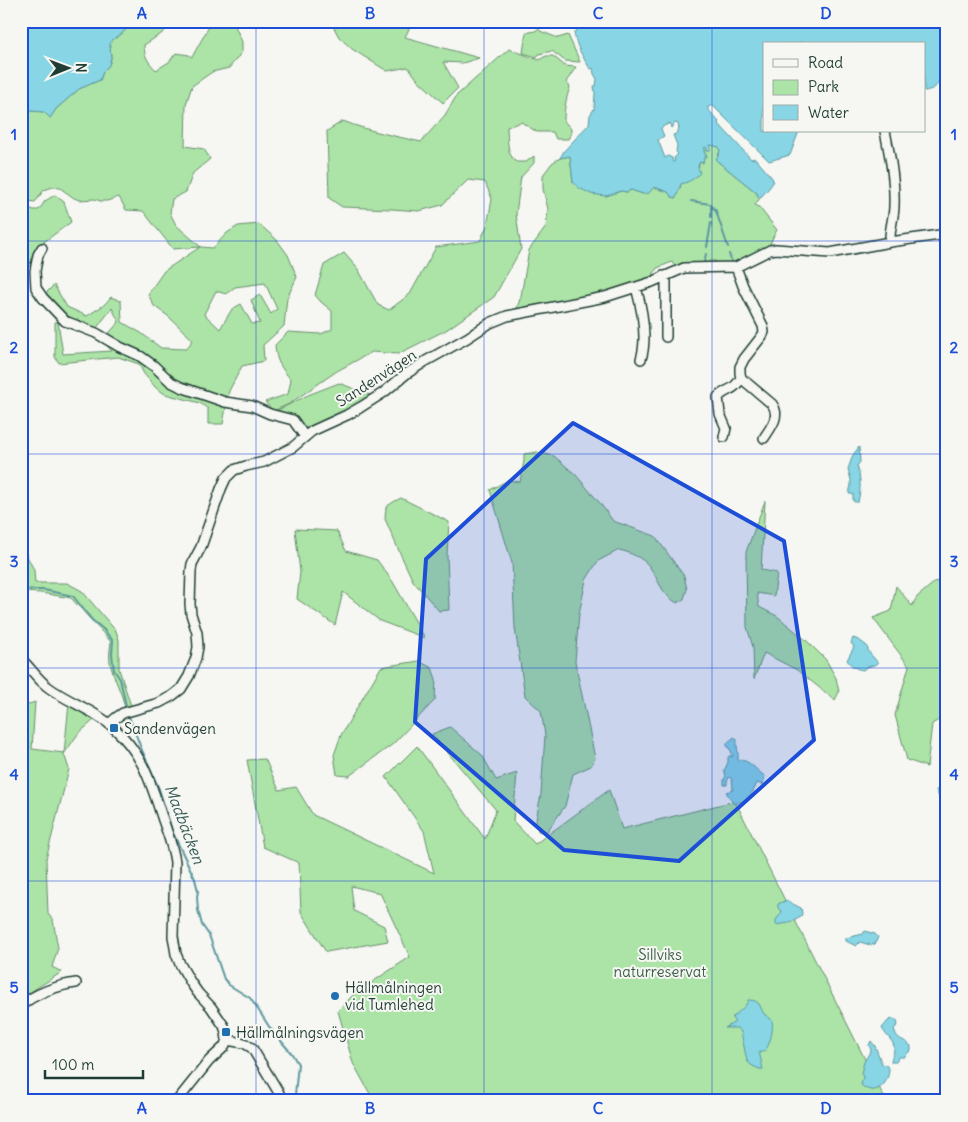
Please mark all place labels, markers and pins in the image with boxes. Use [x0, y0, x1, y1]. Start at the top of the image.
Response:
place label: Sandenvägen [124, 719, 216, 738]
marker: Sandenvägen [108, 722, 120, 734]
place label: Hällmålningen vid Tumlehed [345, 978, 442, 1014]
marker: Hällmålningen vid Tumlehed [329, 990, 341, 1002]
place label: Hällmålningsvägen [236, 1023, 364, 1042]
marker: Hällmålningsvägen [220, 1026, 232, 1038]

